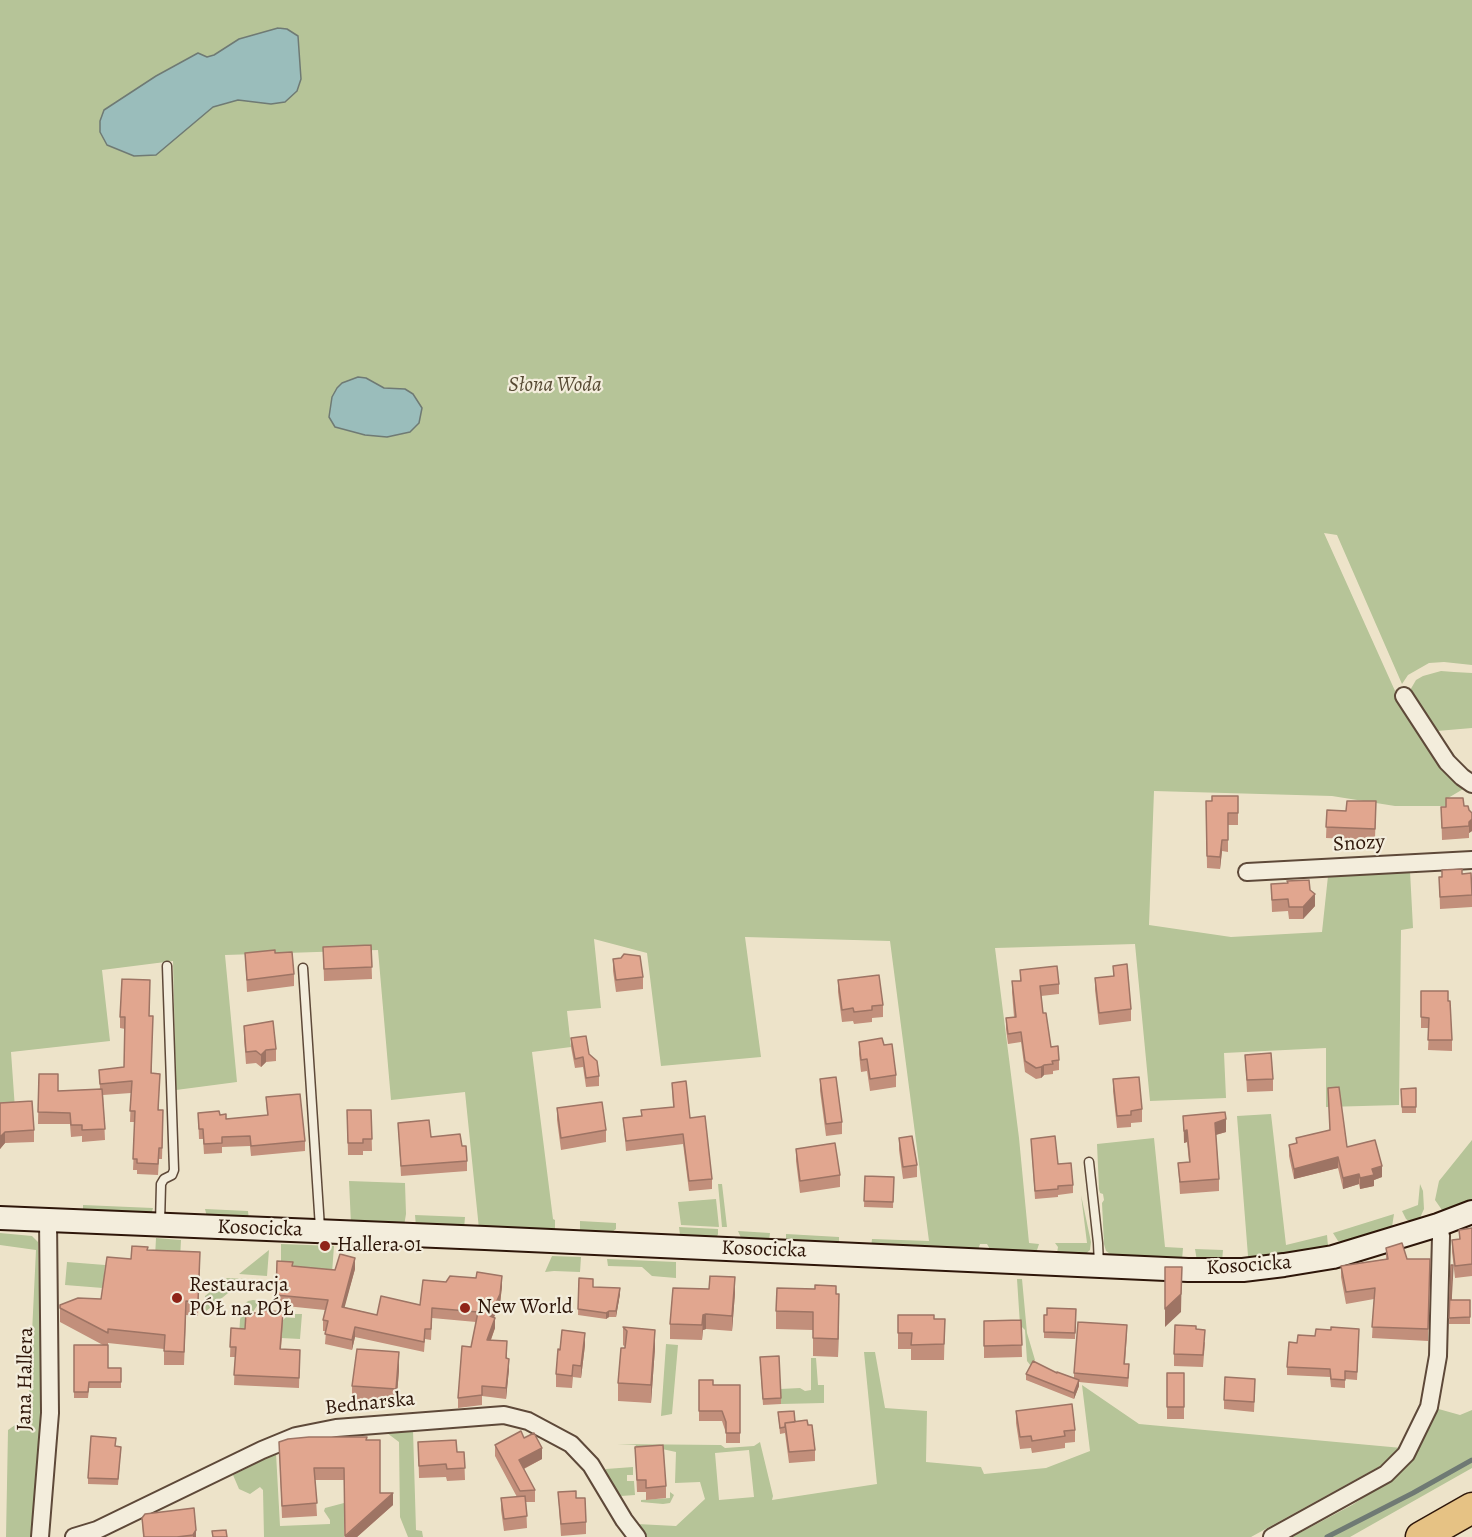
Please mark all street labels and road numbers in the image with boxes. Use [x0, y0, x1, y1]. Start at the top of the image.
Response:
street label: Snozy [1332, 830, 1386, 858]
street label: Kosocicka [217, 1215, 303, 1243]
street label: Kosocicka [721, 1236, 807, 1264]
street label: Kosocicka [1206, 1250, 1292, 1282]
street label: Jana Hallera [12, 1327, 40, 1431]
street label: Bednarska [324, 1387, 416, 1421]

